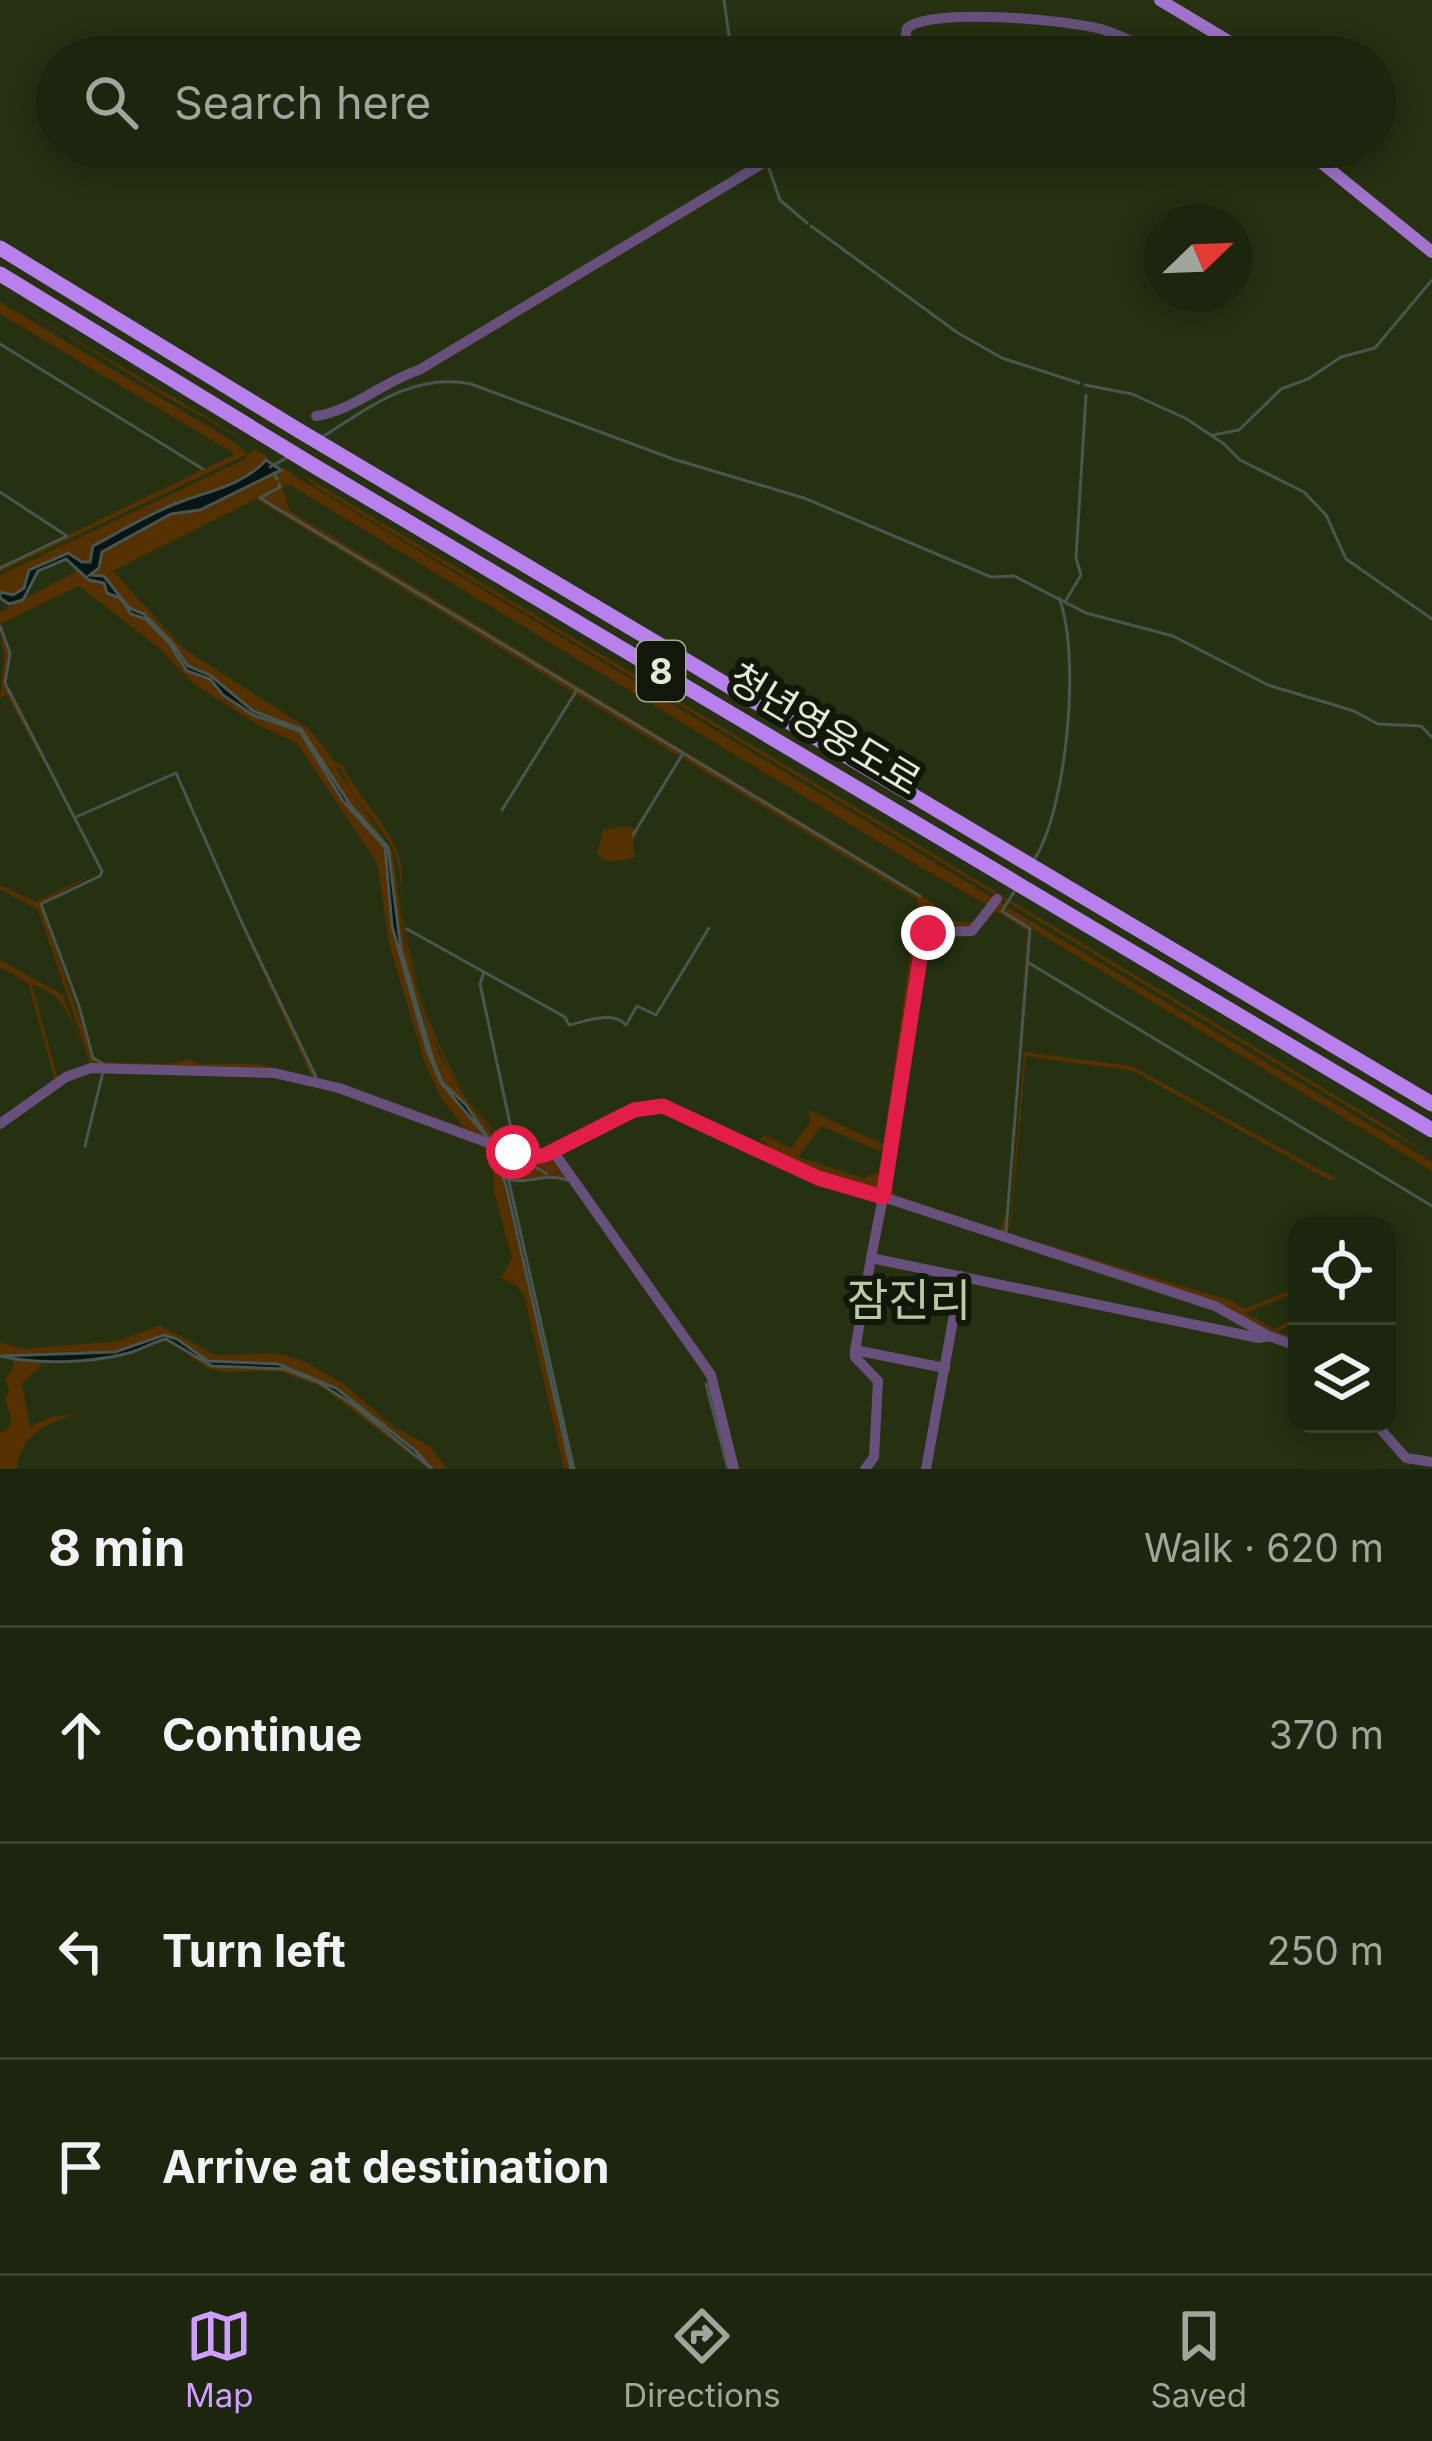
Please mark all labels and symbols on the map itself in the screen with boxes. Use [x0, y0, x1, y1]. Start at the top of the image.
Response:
north arrow [1144, 204, 1252, 312]
road number: 8 [637, 641, 685, 701]
street label: 청년영웅도로 [721, 653, 930, 804]
route end [901, 906, 955, 960]
route start [486, 1125, 540, 1179]
district label: 잠진리 [847, 1272, 971, 1327]

